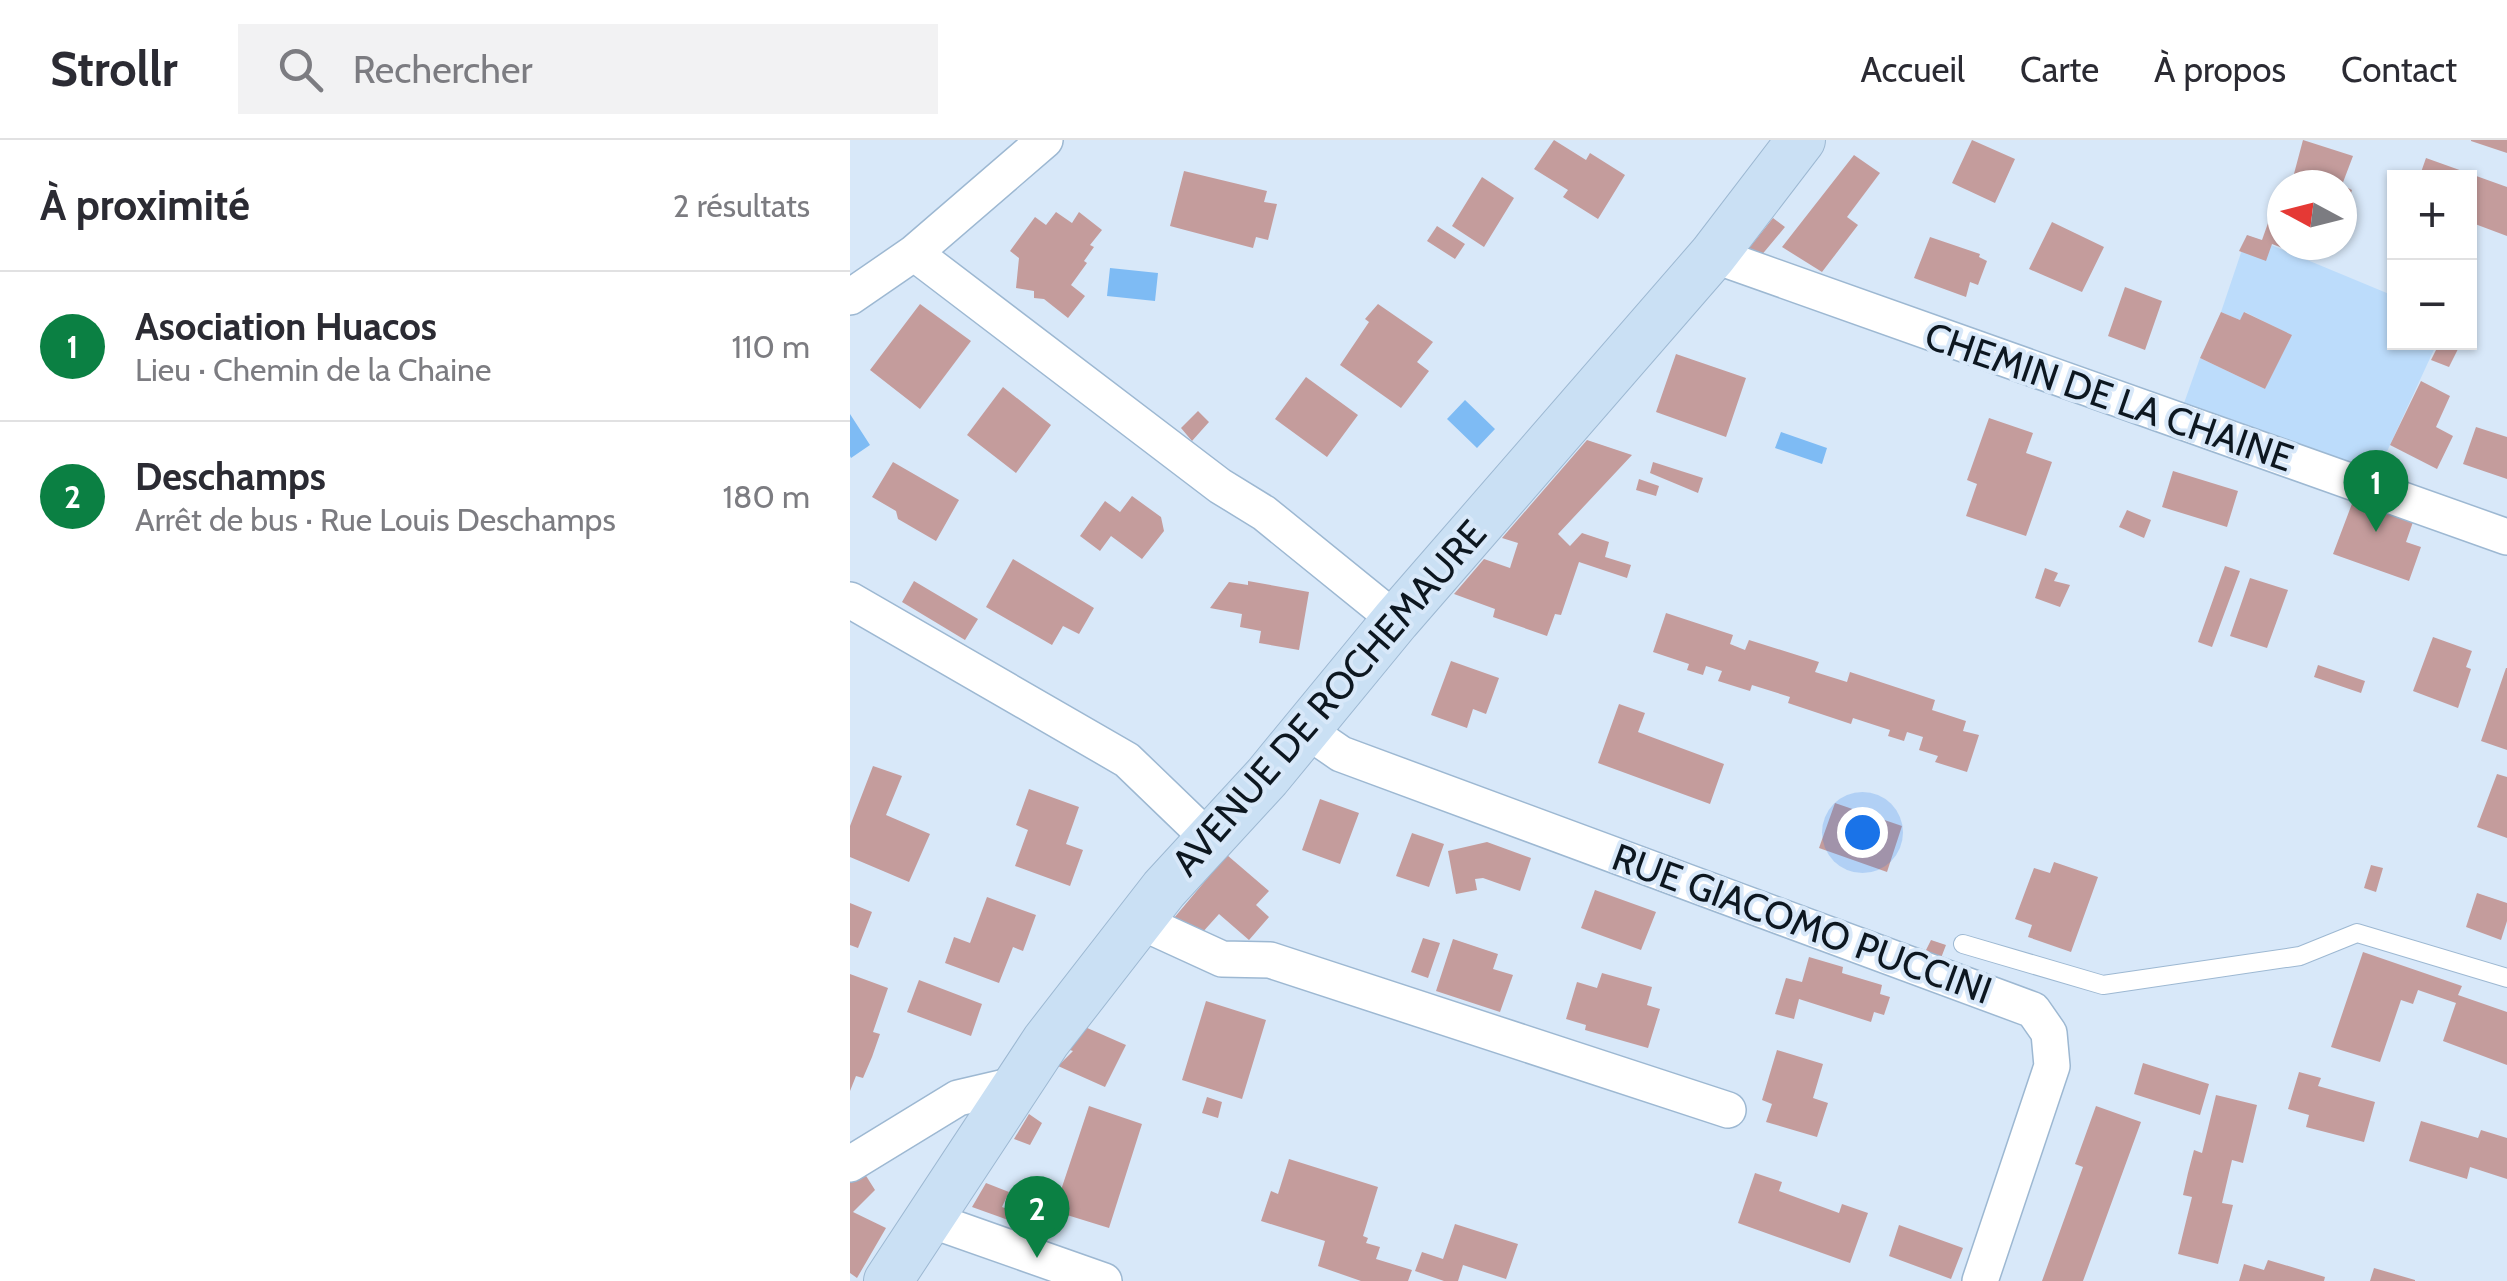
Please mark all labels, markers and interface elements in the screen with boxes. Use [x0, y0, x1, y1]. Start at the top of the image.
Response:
search box [238, 24, 938, 114]
text: Strollr [50, 40, 178, 98]
icon: search [273, 42, 328, 97]
text: Rechercher [353, 46, 532, 93]
text: Accueil [1860, 48, 1965, 91]
text: Carte [2020, 48, 2099, 91]
text: À propos [2154, 48, 2286, 91]
text: Contact [2341, 48, 2457, 91]
north arrow [2267, 170, 2357, 260]
map controls [2387, 170, 2477, 350]
button: + [2387, 170, 2477, 260]
text: À proximité [40, 179, 250, 231]
text: 2 résultats [673, 186, 810, 225]
button: − [2387, 260, 2477, 350]
text: Asociation Huacos [135, 303, 437, 350]
street label: CHEMIN DE LA CHAINE [1919, 311, 2299, 482]
text: 1 [67, 327, 78, 366]
text: 110 m [732, 327, 810, 366]
text: Lieu · Chemin de la Chaine [135, 350, 491, 389]
pin: 1 [2344, 450, 2408, 532]
text: Deschamps [135, 453, 326, 500]
text: 2 [64, 477, 81, 516]
text: 180 m [723, 477, 810, 516]
text: Arrêt de bus · Rue Louis Deschamps [135, 500, 616, 539]
street label: AVENUE DE ROCHEMAURE [1161, 510, 1496, 885]
your location [1837, 807, 1888, 858]
street label: RUE GIACOMO PUCCINI [1606, 833, 1998, 1014]
pin: 2 [1004, 1176, 1070, 1258]

